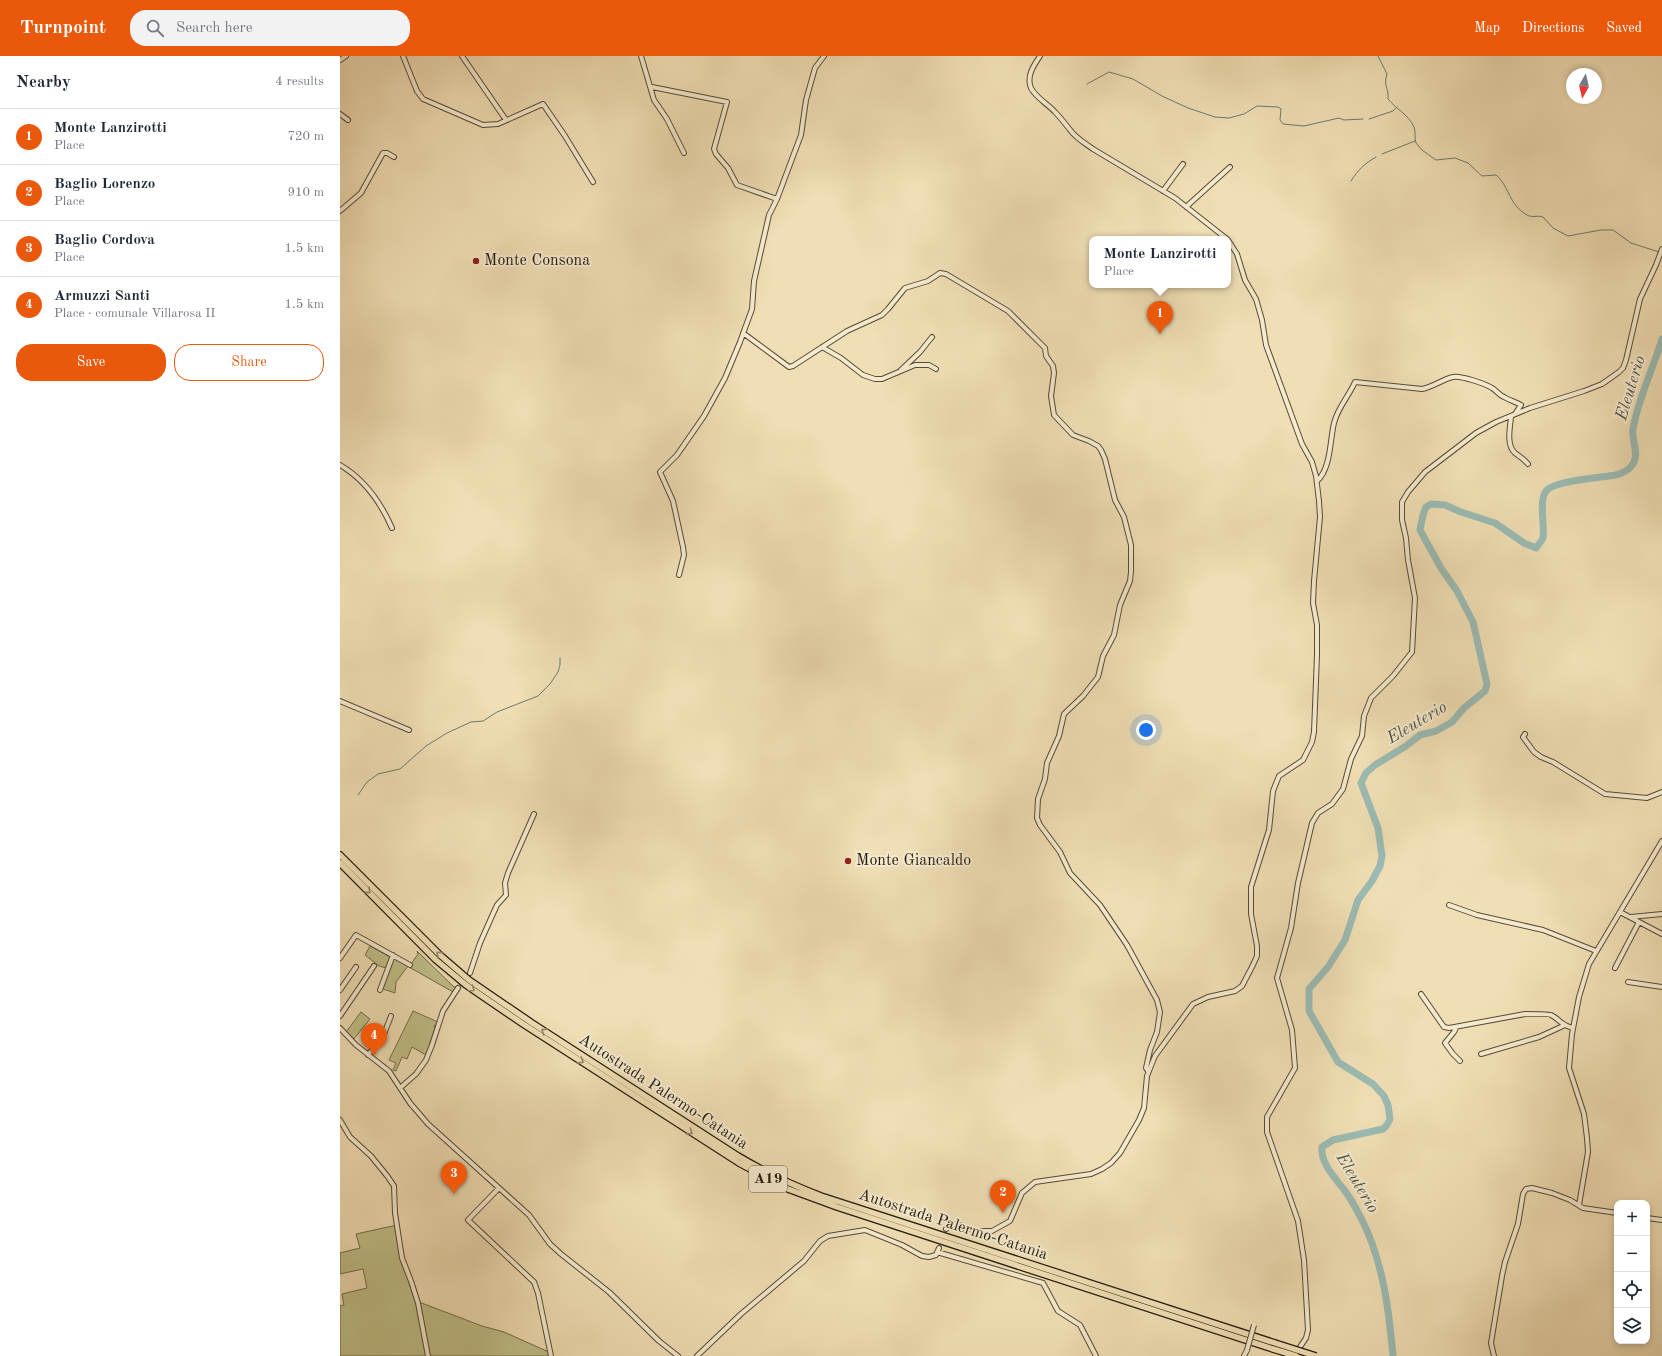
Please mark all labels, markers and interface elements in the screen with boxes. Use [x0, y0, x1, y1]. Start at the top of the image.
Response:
search box [130, 10, 410, 46]
icon: search [144, 17, 166, 39]
text: Turnpoint [20, 19, 106, 38]
text: Search here [176, 21, 253, 36]
text: Map [1474, 21, 1500, 35]
text: Directions [1522, 21, 1584, 35]
text: Saved [1606, 21, 1642, 35]
north arrow [1566, 68, 1602, 104]
text: Nearby [16, 74, 71, 91]
text: 4 results [275, 75, 324, 88]
text: Monte Lanzirotti [54, 121, 167, 136]
text: 1 [25, 130, 33, 143]
text: 720 m [287, 130, 324, 143]
text: Place [54, 139, 84, 152]
text: Baglio Lorenzo [54, 177, 155, 192]
text: 2 [25, 186, 33, 199]
text: 910 m [287, 186, 324, 199]
text: Place [54, 195, 84, 208]
text: Baglio Cordova [54, 233, 155, 248]
popup [1089, 236, 1231, 288]
text: 3 [25, 242, 33, 255]
text: 1.5 km [285, 242, 324, 255]
text: Monte Lanzirotti [1104, 247, 1216, 262]
text: Place [54, 251, 84, 264]
place label: Monte Consona [484, 253, 590, 269]
marker: Monte Consona [471, 256, 481, 266]
text: Place [1104, 265, 1134, 278]
text: Armuzzi Santi [54, 289, 150, 304]
text: 4 [25, 298, 33, 311]
text: 1.5 km [285, 298, 324, 311]
pin: 1 [1147, 301, 1173, 334]
text: Place · comunale Villarosa II [54, 307, 215, 320]
button: Save [16, 344, 166, 381]
button: Share [174, 344, 324, 381]
water label: Eleuterio [1613, 353, 1649, 423]
water label: Eleuterio [1383, 698, 1450, 748]
your location [1136, 720, 1156, 740]
place label: Monte Giancaldo [856, 853, 971, 869]
marker: Monte Giancaldo [843, 856, 853, 866]
one-way arrow [363, 886, 370, 894]
one-way arrow [436, 951, 444, 958]
one-way arrow [468, 984, 475, 991]
pin: 4 [361, 1023, 387, 1056]
one-way arrow [541, 1028, 548, 1035]
street label: Autostrada Palermo-Catania [576, 1031, 750, 1153]
one-way arrow [577, 1057, 584, 1064]
one-way arrow [686, 1127, 693, 1135]
water label: Eleuterio [1332, 1149, 1382, 1216]
pin: 3 [441, 1161, 467, 1194]
road number: A19 [749, 1166, 787, 1192]
pin: 2 [990, 1180, 1016, 1213]
street label: Autostrada Palermo-Catania [856, 1187, 1050, 1263]
map controls [1614, 1200, 1650, 1344]
button: + [1614, 1200, 1650, 1236]
button: − [1614, 1236, 1650, 1272]
button: locate [1614, 1272, 1650, 1308]
button: layers [1614, 1308, 1650, 1344]

